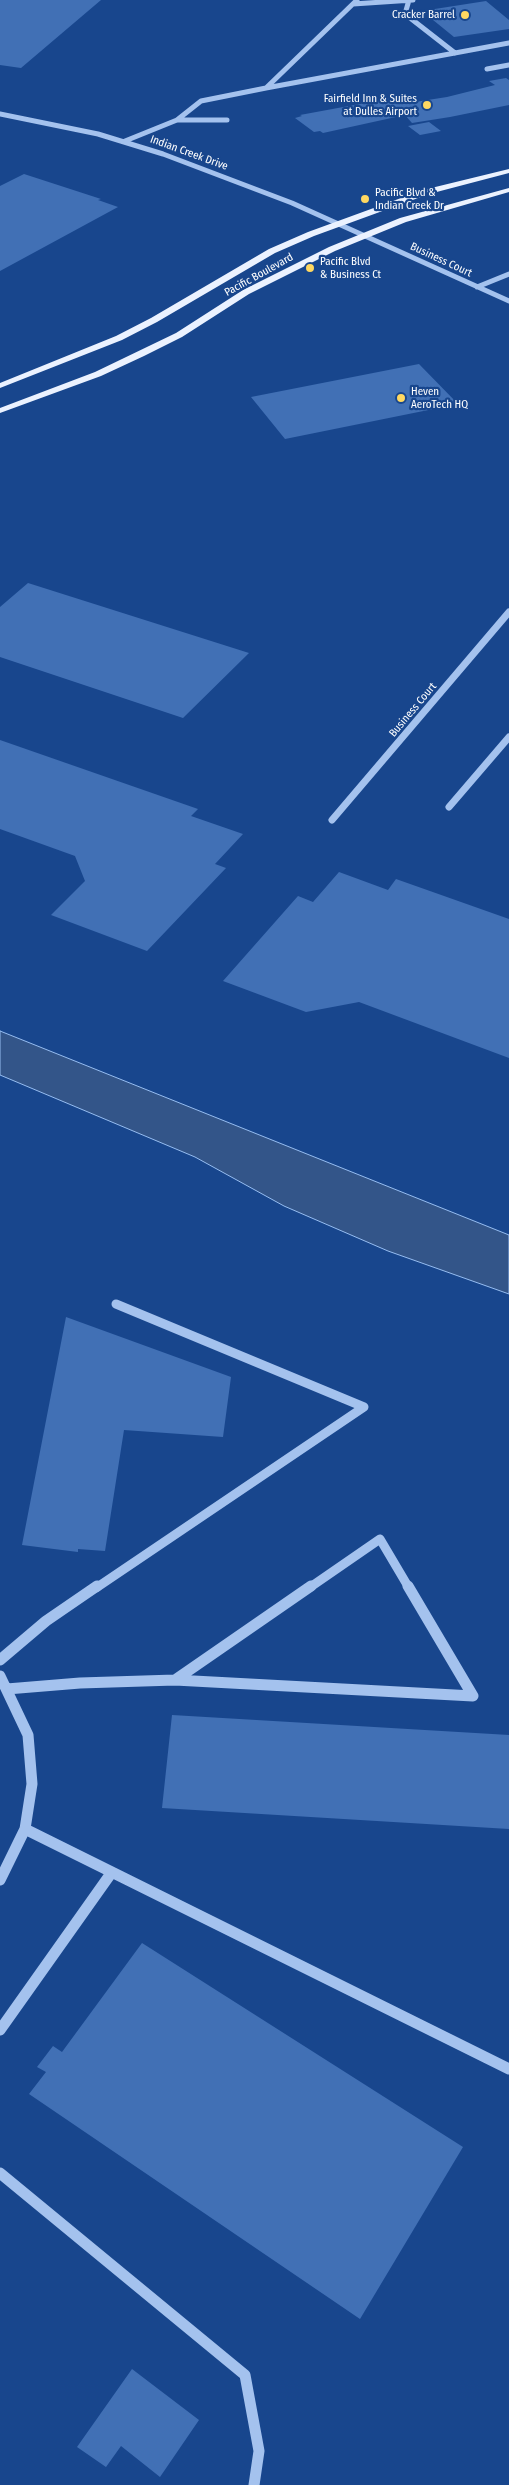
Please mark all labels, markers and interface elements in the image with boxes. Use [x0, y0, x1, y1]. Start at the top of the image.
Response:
place label: Cracker Barrel [392, 8, 455, 22]
marker: Cracker Barrel [459, 9, 471, 21]
place label: Fairfield Inn & Suites at Dulles Airport [324, 92, 417, 118]
marker: Fairfield Inn & Suites at Dulles Airport [421, 99, 433, 111]
street label: Indian Creek Drive [148, 133, 230, 173]
place label: Pacific Blvd & Indian Creek Dr [375, 186, 444, 212]
marker: Pacific Blvd & Indian Creek Dr [359, 193, 371, 205]
street label: Business Court [408, 240, 474, 280]
street label: Pacific Boulevard [222, 251, 296, 299]
place label: Pacific Blvd & Business Ct [320, 255, 381, 281]
marker: Pacific Blvd & Business Ct [304, 262, 316, 274]
place label: Heven AeroTech HQ [411, 385, 468, 411]
marker: Heven AeroTech HQ [395, 392, 407, 404]
street label: Business Court [387, 680, 439, 740]

